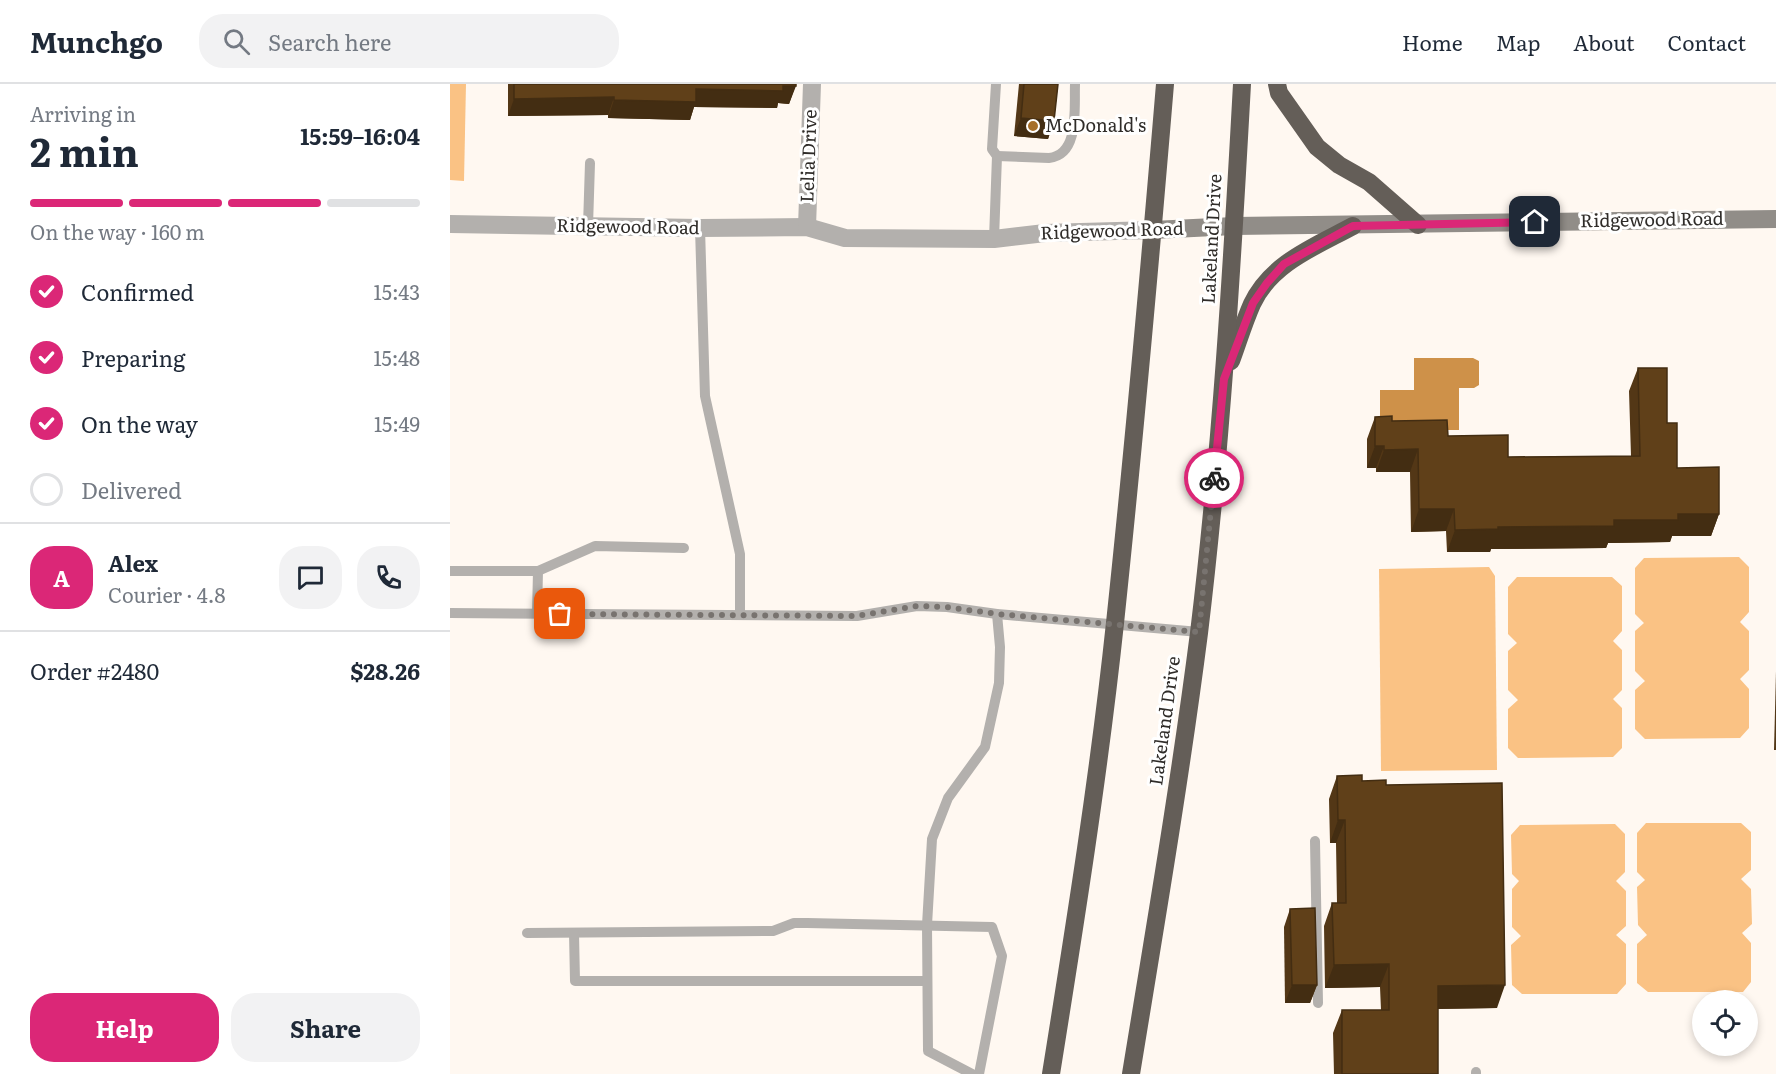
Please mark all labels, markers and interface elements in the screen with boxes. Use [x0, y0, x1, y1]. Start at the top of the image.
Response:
search box [199, 14, 619, 68]
text: Munchgo [30, 20, 163, 62]
icon: search [220, 25, 253, 58]
text: Search here [268, 25, 391, 58]
text: Home [1402, 26, 1463, 57]
text: Map [1496, 26, 1540, 57]
text: About [1573, 26, 1635, 57]
text: Contact [1668, 26, 1746, 57]
text: Arriving in [30, 98, 136, 128]
street label: Lelia Drive [792, 109, 823, 203]
place label: McDonald's [1045, 111, 1146, 138]
text: 15:59–16:04 [300, 119, 420, 152]
marker: McDonald's [1026, 119, 1040, 133]
text: 2 min [30, 121, 139, 179]
street label: Lakeland Drive [1194, 173, 1227, 305]
pin [1509, 196, 1560, 247]
street label: Ridgewood Road [1580, 204, 1724, 233]
icon: home [1518, 205, 1551, 238]
street label: Ridgewood Road [556, 211, 700, 240]
street label: Ridgewood Road [1040, 214, 1184, 245]
text: On the way · 160 m [30, 216, 205, 246]
icon: check [30, 275, 63, 308]
text: Confirmed [81, 275, 194, 308]
text: 15:43 [374, 276, 420, 306]
icon: check [30, 341, 63, 374]
text: Preparing [81, 341, 185, 374]
text: 15:48 [373, 342, 420, 372]
icon: check [30, 407, 63, 440]
text: On the way [81, 407, 198, 440]
text: 15:49 [374, 408, 420, 438]
courier [1184, 448, 1244, 508]
icon: bike [1198, 462, 1231, 495]
text: Delivered [81, 473, 182, 506]
text: Alex [108, 546, 158, 579]
button: chat [279, 546, 342, 609]
button: phone [357, 546, 420, 609]
text: A [53, 561, 70, 594]
text: Courier · 4.8 [108, 579, 225, 609]
pin [534, 588, 585, 639]
icon: bag [543, 597, 576, 630]
text: Order #2480 [30, 654, 159, 687]
text: $28.26 [350, 654, 420, 687]
street label: Lakeland Drive [1141, 654, 1186, 787]
map controls [1692, 990, 1758, 1056]
button: locate [1692, 990, 1758, 1056]
button: Help [30, 993, 219, 1062]
button: Share [231, 993, 420, 1062]

